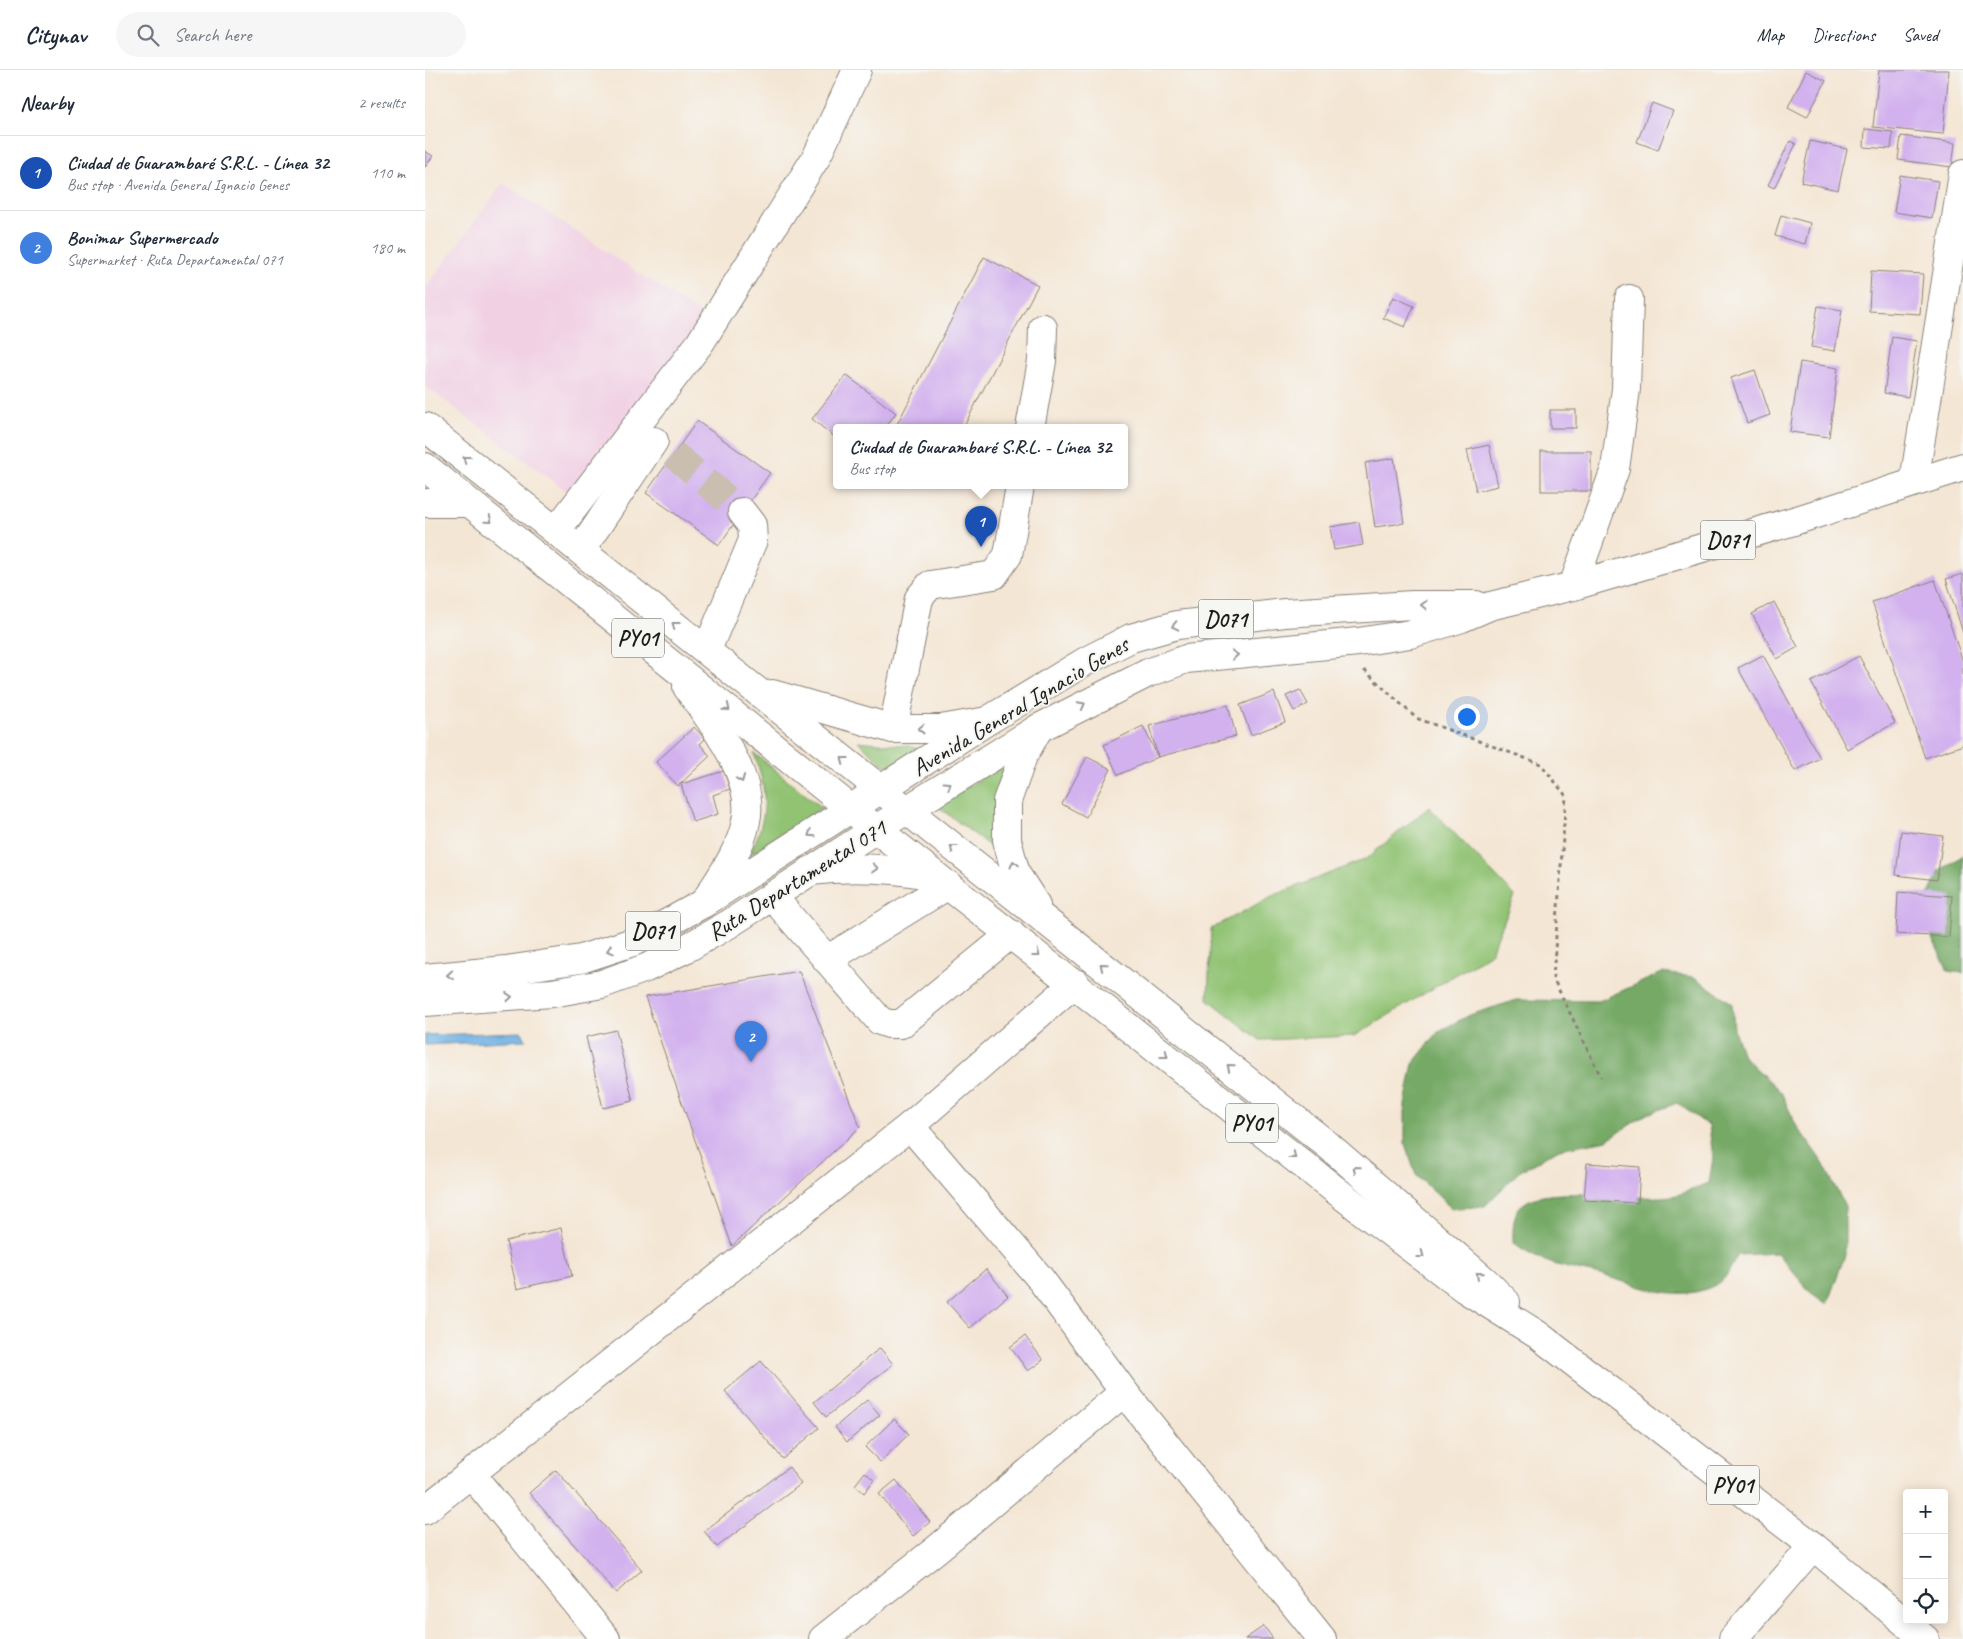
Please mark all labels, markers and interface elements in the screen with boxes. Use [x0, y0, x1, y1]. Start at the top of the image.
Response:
search box [116, 12, 466, 57]
text: Citynav [25, 20, 86, 50]
icon: search [134, 21, 162, 49]
text: Search here [174, 23, 251, 47]
text: Map [1757, 24, 1784, 46]
text: Directions [1812, 24, 1875, 46]
text: Saved [1903, 24, 1938, 46]
text: Nearby [20, 90, 73, 116]
text: 2 results [358, 93, 405, 113]
text: Ciudad de Guarambaré S.R.L. - Línea 32 [67, 151, 329, 175]
text: 1 [32, 163, 40, 183]
text: 110 m [371, 163, 405, 183]
text: Bus stop · Avenida General Ignacio Genes [67, 175, 289, 195]
text: Bonimar Supermercado [67, 226, 218, 250]
text: 2 [32, 238, 40, 258]
text: 180 m [371, 238, 405, 258]
text: Supermarket · Ruta Departamental 071 [67, 250, 283, 270]
popup [833, 424, 1128, 489]
text: Ciudad de Guarambaré S.R.L. - Línea 32 [849, 435, 1112, 459]
one-way arrow [462, 456, 472, 465]
text: Bus stop [849, 459, 896, 479]
pin: 1 [965, 506, 997, 547]
one-way arrow [484, 515, 493, 524]
road number: D071 [1701, 520, 1755, 560]
road number: D071 [1199, 600, 1253, 638]
one-way arrow [1419, 600, 1427, 610]
road number: PY01 [612, 618, 664, 658]
one-way arrow [1170, 620, 1179, 631]
one-way arrow [672, 623, 681, 631]
street label: Avenida General Ignacio Genes [906, 628, 1135, 783]
one-way arrow [1231, 650, 1239, 661]
one-way arrow [721, 702, 730, 710]
one-way arrow [1077, 702, 1086, 712]
your location [1454, 704, 1480, 730]
one-way arrow [917, 724, 925, 734]
one-way arrow [841, 756, 850, 765]
one-way arrow [735, 774, 746, 783]
one-way arrow [942, 782, 951, 792]
street label: Ruta Departamental 071 [702, 812, 893, 947]
one-way arrow [807, 828, 817, 837]
one-way arrow [950, 845, 959, 853]
one-way arrow [1009, 860, 1020, 868]
one-way arrow [872, 862, 880, 873]
road number: D071 [625, 911, 681, 950]
one-way arrow [606, 944, 615, 954]
one-way arrow [1031, 949, 1040, 957]
one-way arrow [1100, 963, 1109, 971]
one-way arrow [446, 970, 454, 981]
one-way arrow [505, 991, 513, 1002]
pin: 2 [735, 1021, 767, 1062]
one-way arrow [1159, 1049, 1168, 1057]
one-way arrow [1227, 1065, 1236, 1073]
road number: PY01 [1226, 1104, 1278, 1142]
one-way arrow [1287, 1150, 1296, 1159]
one-way arrow [1353, 1167, 1362, 1175]
one-way arrow [1415, 1250, 1424, 1258]
one-way arrow [1476, 1272, 1485, 1281]
road number: PY01 [1707, 1466, 1759, 1504]
map controls [1903, 1489, 1948, 1624]
button: + [1903, 1489, 1948, 1534]
button: − [1903, 1534, 1948, 1579]
button: locate [1903, 1579, 1948, 1624]

